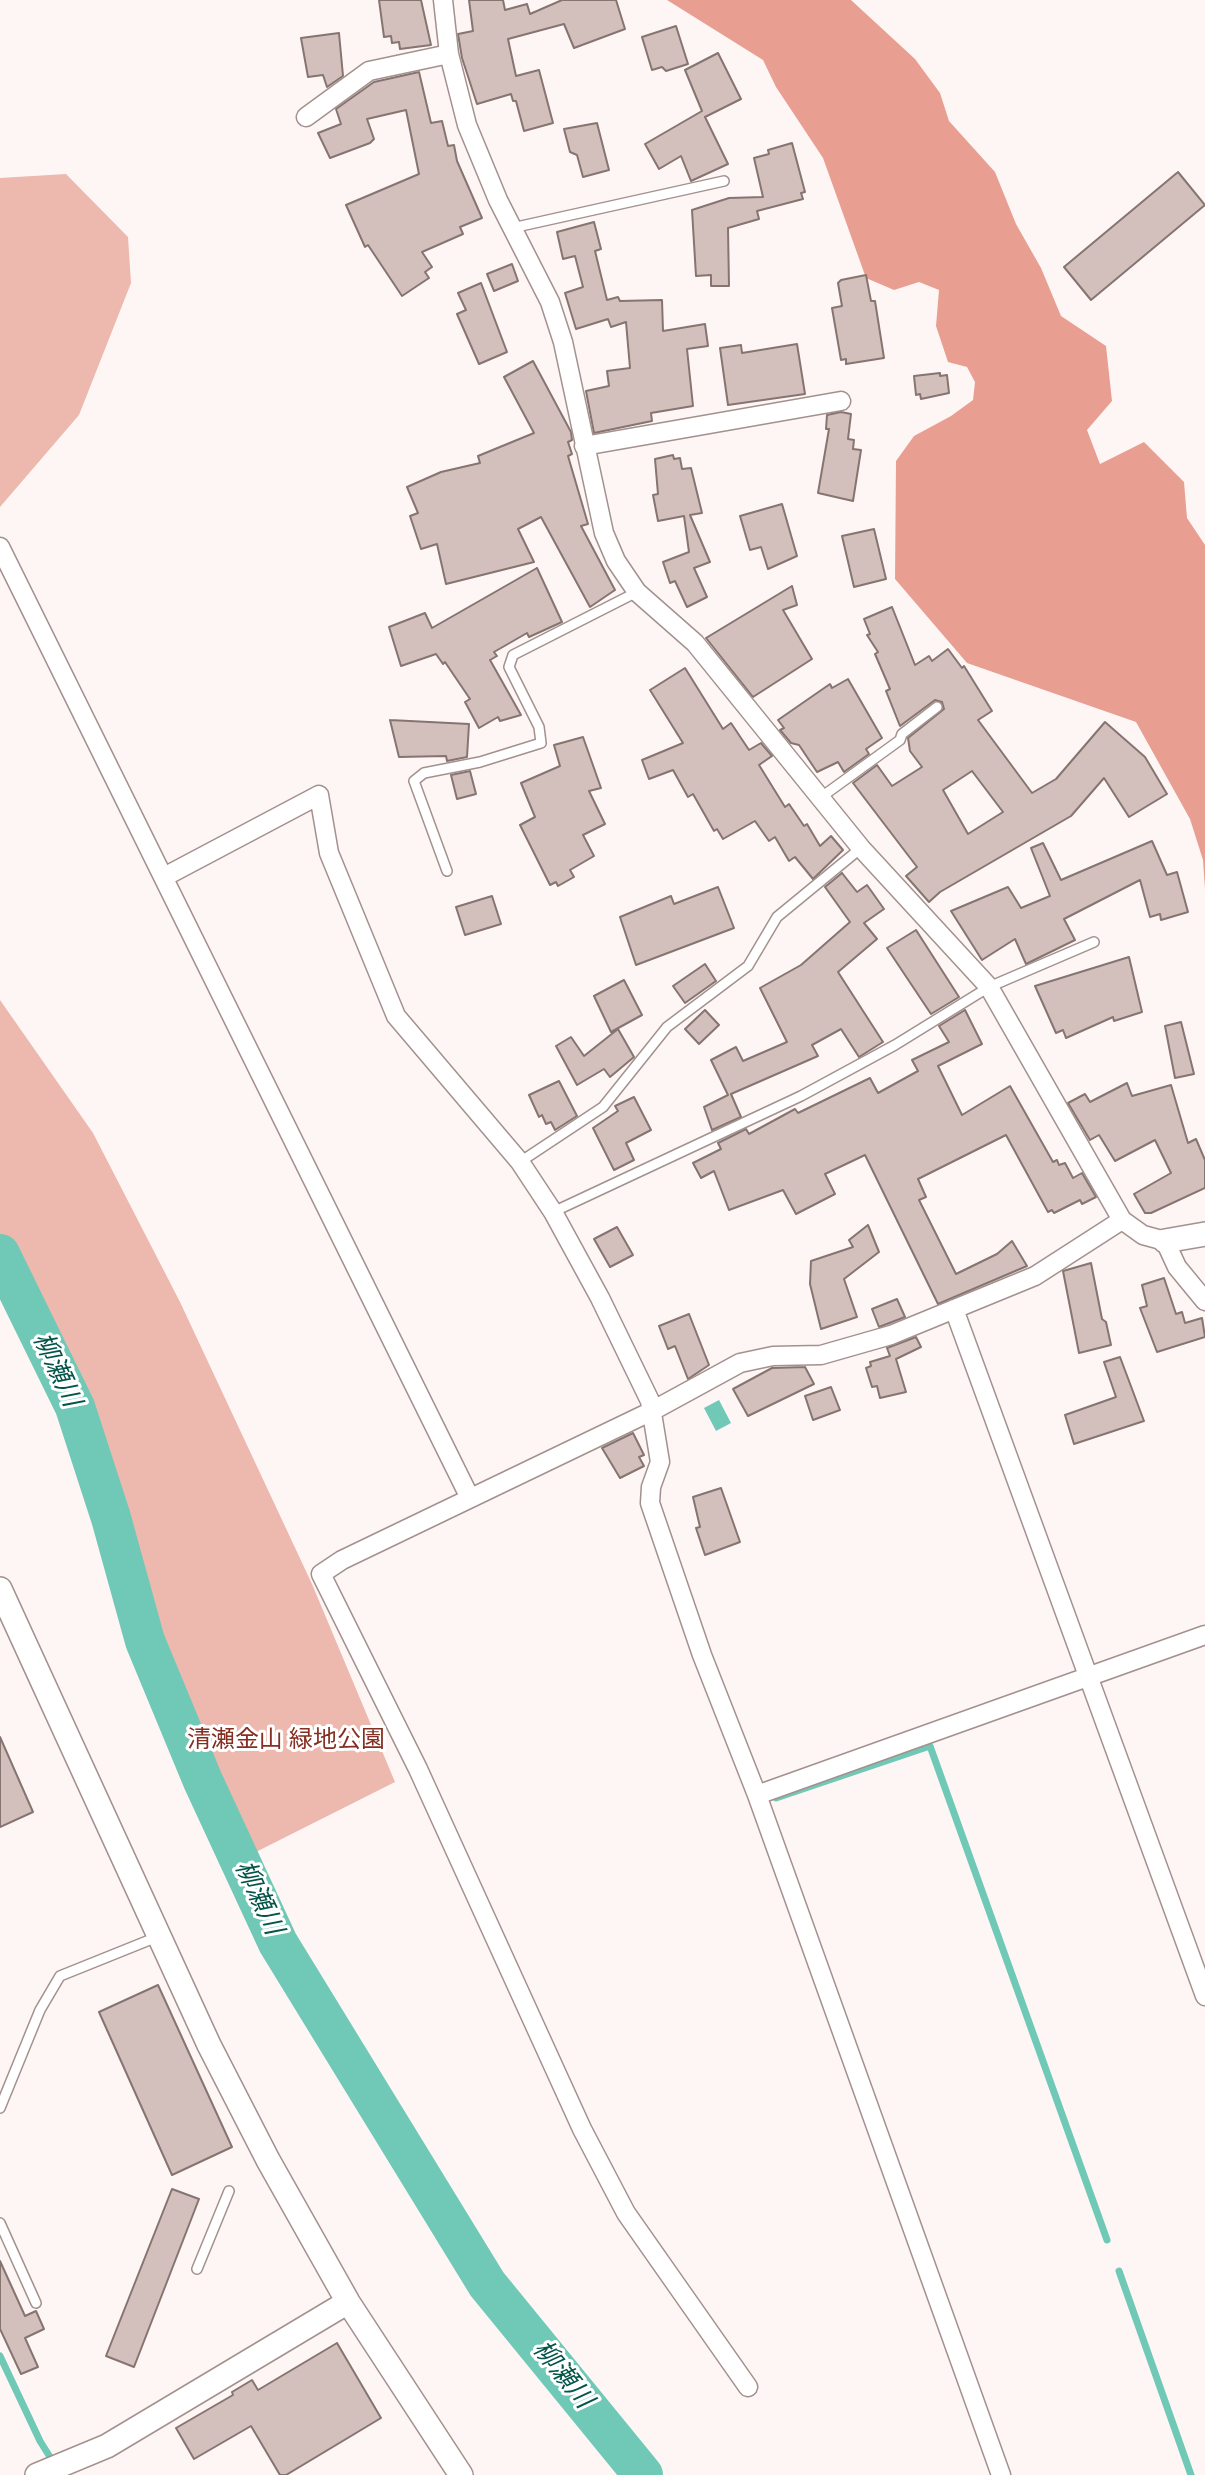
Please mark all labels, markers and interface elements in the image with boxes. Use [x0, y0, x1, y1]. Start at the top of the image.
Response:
water label: 柳瀬川 [25, 1328, 87, 1412]
park label: 清瀬金山 緑地公園 [187, 1727, 385, 1755]
water label: 柳瀬川 [227, 1856, 289, 1940]
water label: 柳瀬川 [525, 2335, 599, 2415]

